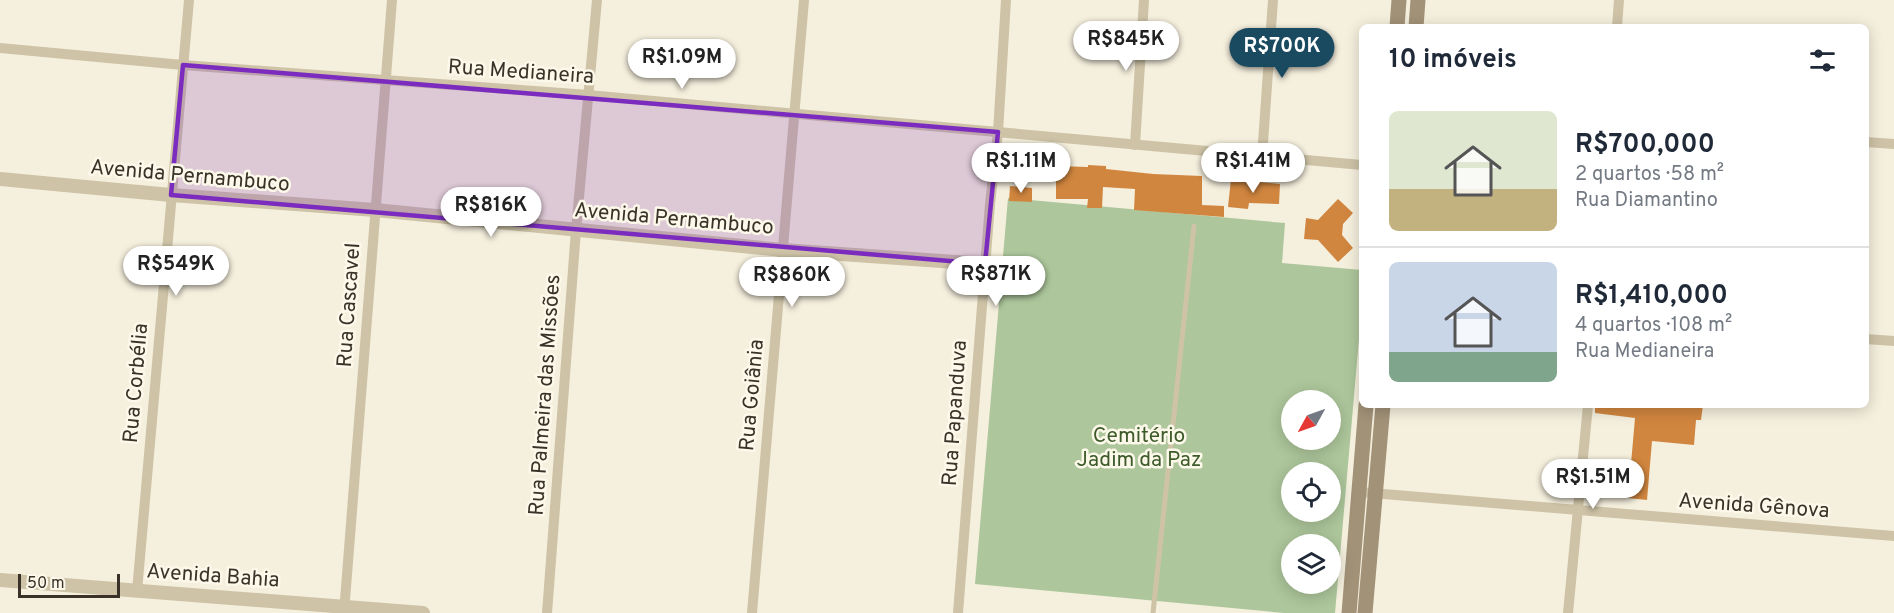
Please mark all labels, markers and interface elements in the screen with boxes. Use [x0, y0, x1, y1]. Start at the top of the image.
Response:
pin: R$845K [1077, 21, 1175, 72]
text: R$845K [1087, 27, 1165, 53]
pin: R$700K [1233, 28, 1331, 79]
text: R$700K [1243, 34, 1321, 60]
pin: R$1.09M [627, 39, 737, 90]
text: 10 imóveis [1389, 44, 1517, 77]
icon: filters [1806, 44, 1839, 77]
text: R$1.09M [642, 45, 722, 71]
street label: Rua Medianeira [447, 54, 595, 91]
text: R$700,000 [1575, 129, 1715, 162]
icon: home [1437, 135, 1509, 207]
pin: R$1.11M [966, 143, 1076, 194]
pin: R$1.41M [1198, 143, 1308, 194]
text: R$1.11M [986, 149, 1056, 175]
text: R$1.41M [1215, 149, 1291, 175]
street label: Avenida Pernambuco [89, 154, 291, 199]
text: 2 quartos · 58 m² [1575, 162, 1724, 188]
pin: R$816K [442, 187, 540, 238]
text: Rua Diamantino [1575, 188, 1718, 214]
text: R$816K [455, 193, 527, 219]
street label: Avenida Pernambuco [573, 197, 775, 242]
street label: Rua Cascavel [332, 242, 367, 368]
pin: R$549K [127, 246, 225, 297]
text: R$549K [137, 252, 215, 278]
pin: R$871K [947, 256, 1045, 307]
pin: R$860K [743, 257, 841, 308]
text: R$871K [960, 262, 1032, 288]
text: R$860K [753, 263, 831, 289]
street label: Rua Palmeira das Missões [524, 274, 567, 517]
text: R$1,410,000 [1575, 280, 1728, 313]
icon: home [1437, 286, 1509, 358]
text: 4 quartos · 108 m² [1575, 313, 1732, 339]
street label: Rua Corbélia [118, 322, 155, 444]
street label: Rua Goiânia [734, 338, 771, 452]
street label: Rua Papanduva [937, 339, 974, 487]
text: Rua Medianeira [1575, 339, 1714, 365]
north arrow [1281, 390, 1341, 450]
map controls [1281, 390, 1341, 594]
park label: Cemitério Jadim da Paz [1077, 423, 1201, 474]
pin: R$1.51M [1538, 459, 1648, 510]
button: locate [1281, 462, 1341, 522]
text: R$1.51M [1555, 465, 1631, 491]
street label: Avenida Gênova [1678, 488, 1830, 525]
button: layers [1281, 534, 1341, 594]
street label: Avenida Bahia [145, 558, 280, 595]
scale bar [18, 571, 120, 598]
text: 50 m [27, 574, 65, 594]

